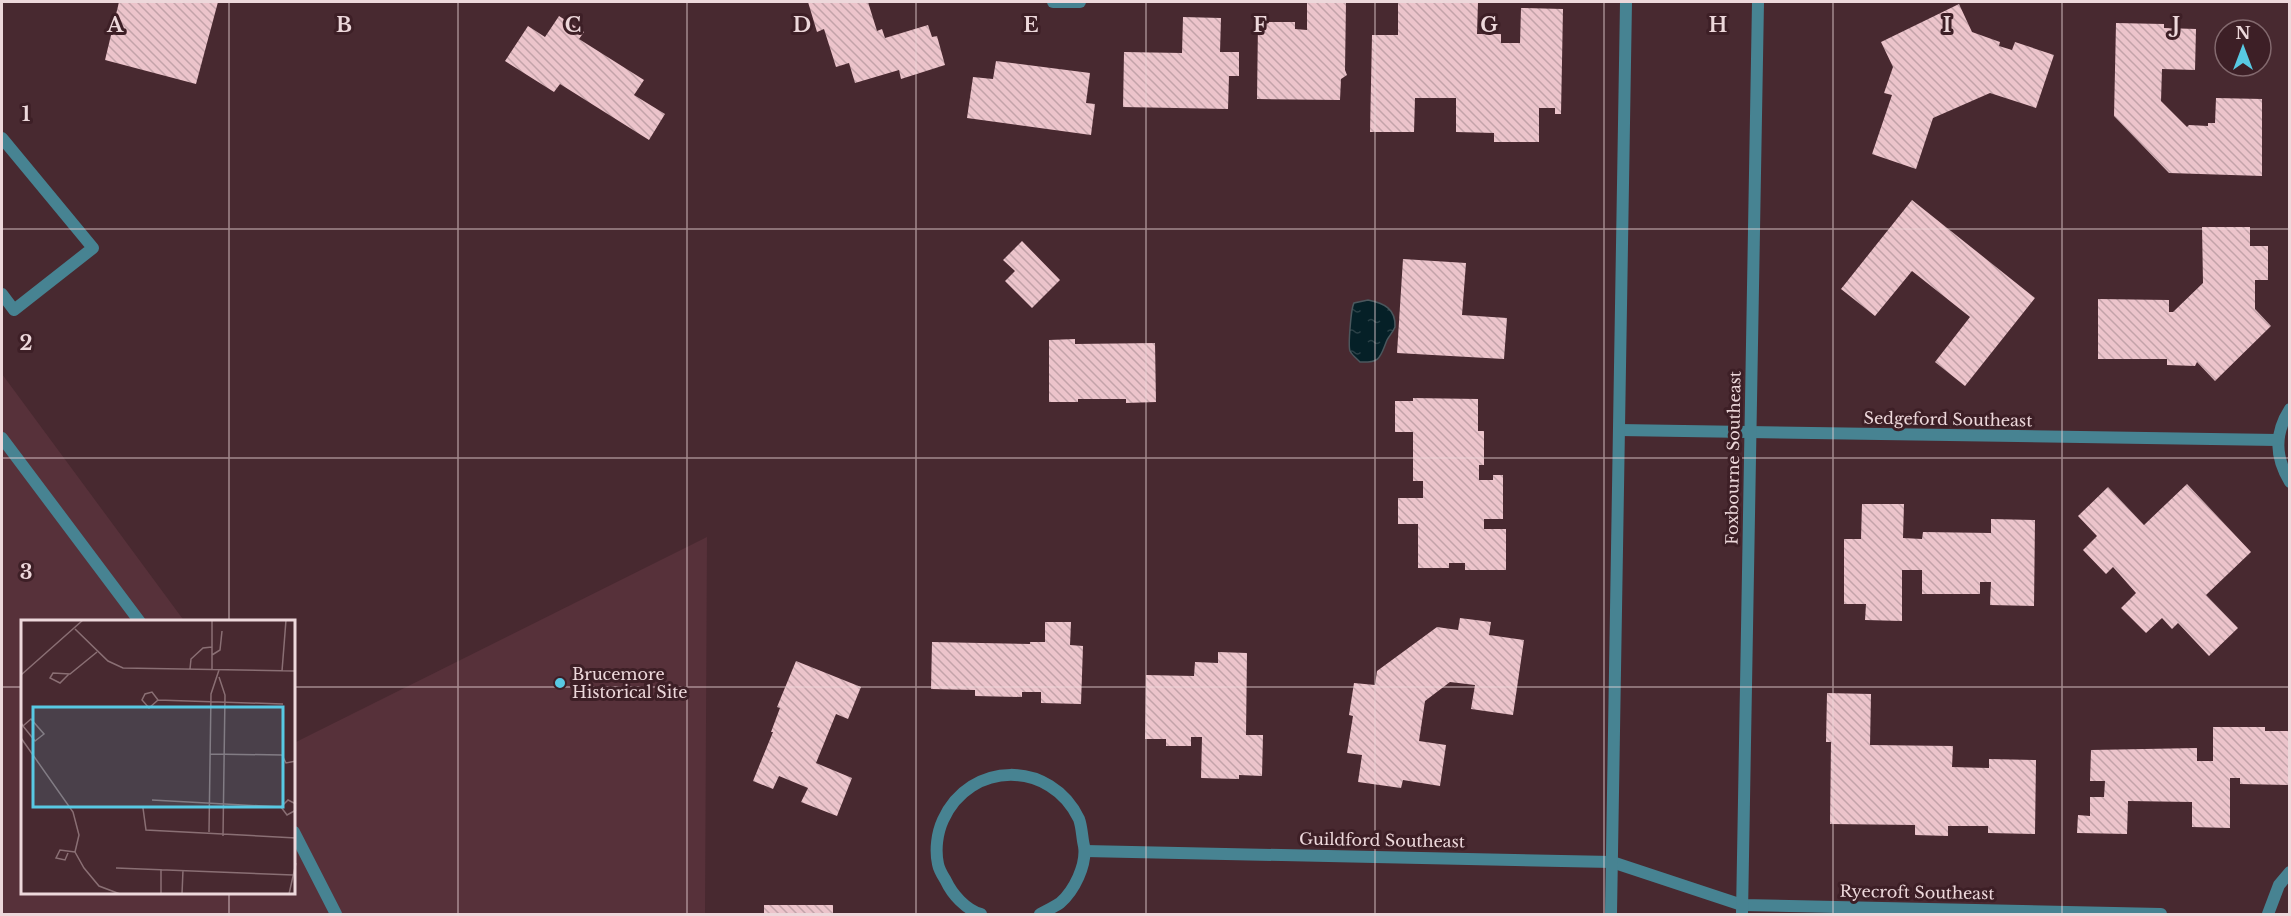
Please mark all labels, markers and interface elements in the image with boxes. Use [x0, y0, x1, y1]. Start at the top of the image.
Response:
text: A [106, 13, 124, 37]
text: B [336, 13, 352, 37]
text: C [565, 13, 581, 37]
text: D [793, 13, 811, 37]
text: E [1023, 13, 1039, 37]
text: F [1253, 13, 1267, 37]
text: G [1480, 13, 1498, 37]
text: H [1709, 13, 1728, 37]
text: I [1943, 13, 1951, 37]
text: J [2168, 13, 2180, 37]
north arrow [2213, 18, 2273, 78]
text: N [2235, 23, 2251, 43]
text: 1 [22, 102, 31, 126]
text: 2 [19, 331, 33, 355]
street label: Foxbourne Southeast [1721, 371, 1745, 545]
street label: Sedgeford Southeast [1864, 408, 2032, 430]
text: 3 [20, 560, 32, 584]
inset map [21, 620, 296, 895]
place label: Brucemore Historical Site [572, 664, 687, 702]
marker: Brucemore Historical Site [553, 676, 567, 690]
street label: Guildford Southeast [1299, 829, 1465, 851]
street label: Ryecroft Southeast [1839, 881, 1995, 903]

